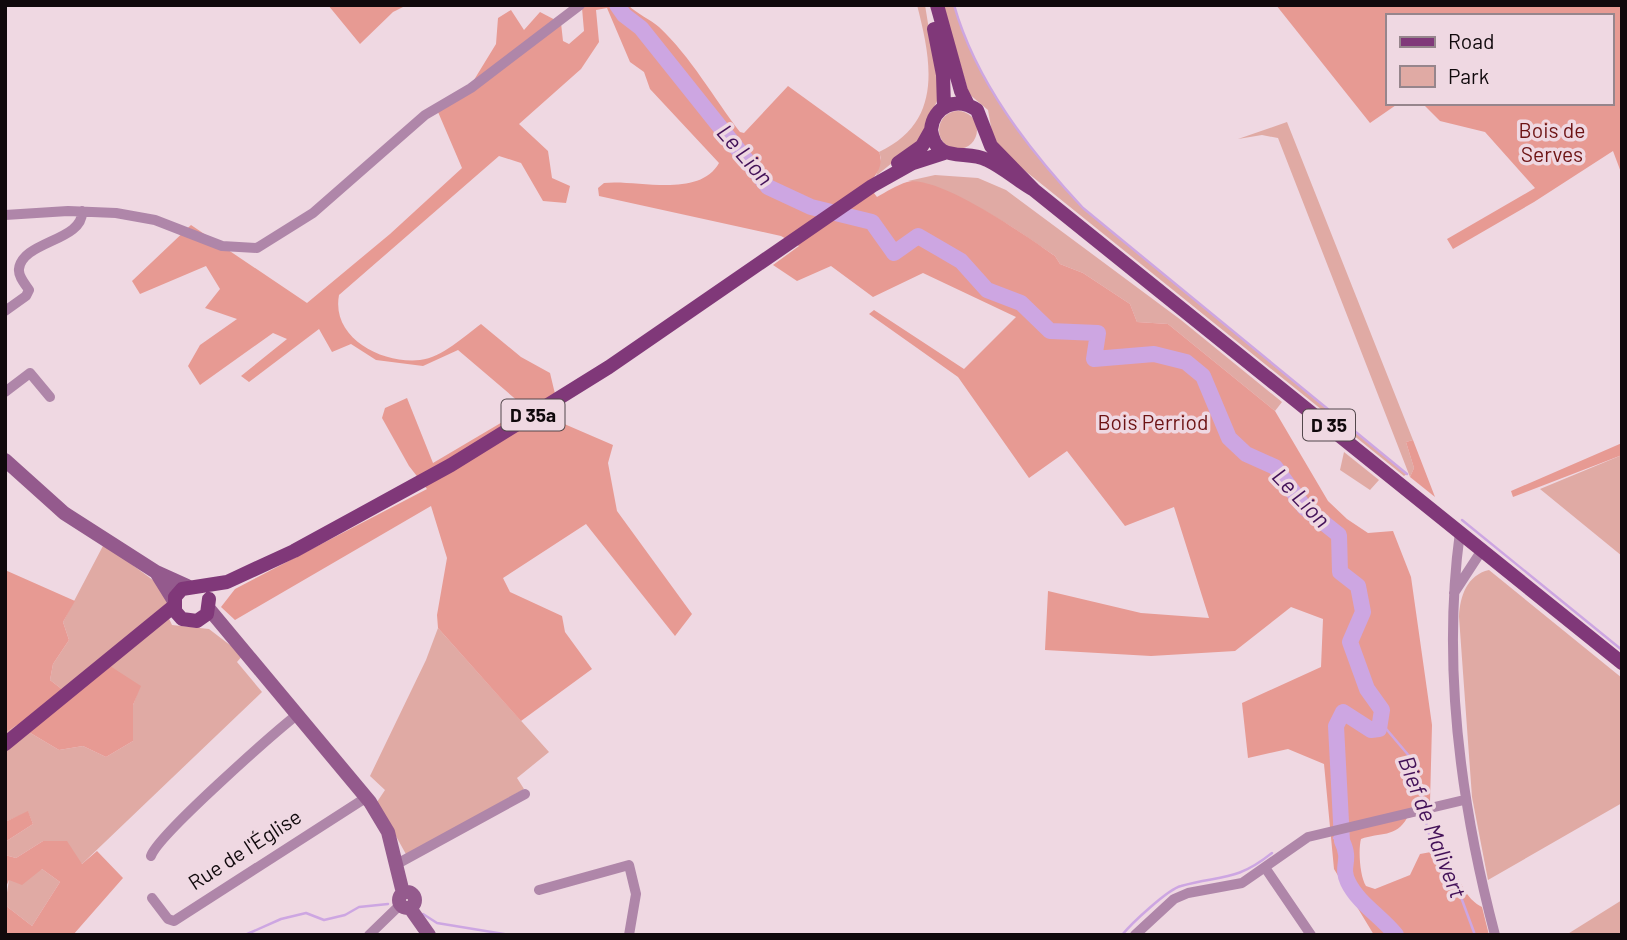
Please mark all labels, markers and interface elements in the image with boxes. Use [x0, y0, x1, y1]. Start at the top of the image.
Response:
legend [1386, 14, 1613, 105]
text: Road [1448, 28, 1494, 53]
text: Park [1448, 63, 1489, 88]
park label: Bois de Serves [1519, 117, 1585, 166]
water label: Le Lion [712, 118, 780, 191]
road number: D 35a [502, 400, 564, 430]
park label: Bois Perriod [1097, 409, 1209, 434]
road number: D 35 [1303, 410, 1355, 440]
water label: Le Lion [1267, 462, 1337, 533]
water label: Bief de Malivert [1393, 752, 1473, 902]
street label: Rue de l'Église [183, 803, 305, 894]

